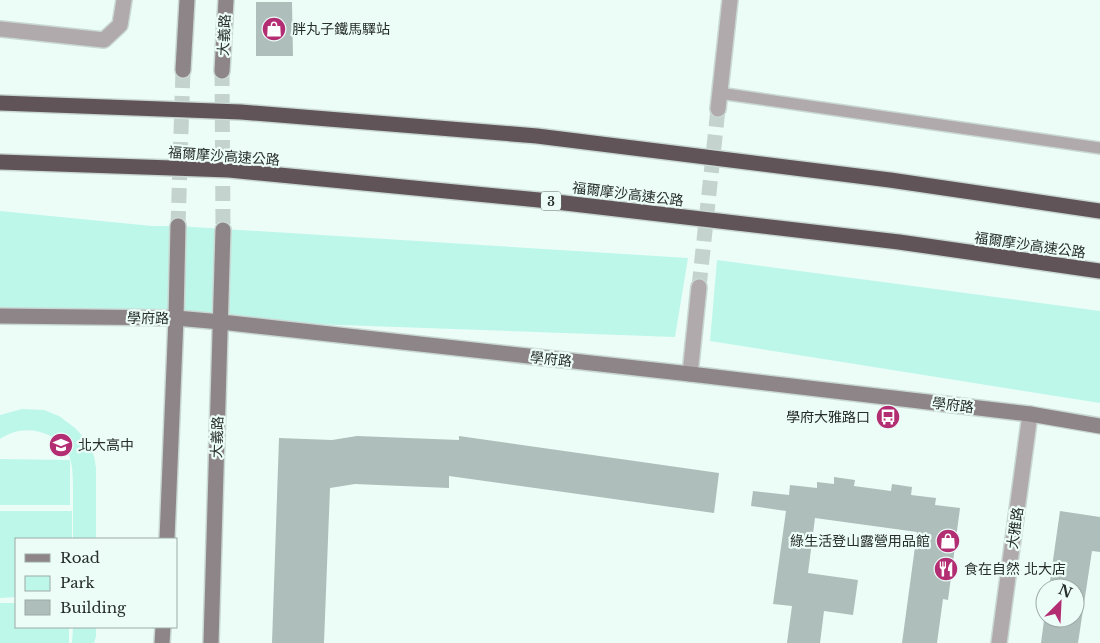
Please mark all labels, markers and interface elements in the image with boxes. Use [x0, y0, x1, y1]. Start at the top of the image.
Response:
street label: 大義路 [214, 14, 234, 56]
shop icon: 胖丸子鐵馬驛站 [261, 16, 287, 42]
place label: 胖丸子鐵馬驛站 [292, 20, 390, 38]
street label: 福爾摩沙高速公路 [168, 143, 280, 169]
street label: 福爾摩沙高速公路 [571, 178, 685, 210]
road number: 3 [541, 192, 561, 210]
street label: 福爾摩沙高速公路 [973, 228, 1087, 262]
street label: 學府路 [127, 309, 169, 327]
street label: 學府路 [529, 348, 573, 370]
street label: 學府路 [931, 394, 975, 416]
bus stop icon: 學府大雅路口 [875, 404, 901, 430]
place label: 學府大雅路口 [786, 408, 870, 426]
street label: 大義路 [207, 416, 227, 458]
school or university icon: 北大高中 [48, 432, 74, 458]
place label: 北大高中 [78, 436, 134, 454]
street label: 大雅路 [1003, 506, 1027, 550]
shop icon: 綠生活登山露營用品館 [935, 528, 961, 554]
place label: 綠生活登山露營用品館 [790, 532, 930, 550]
legend [15, 538, 178, 628]
text: Road [60, 548, 100, 567]
restaurant icon: 食在自然 北大店 [933, 556, 959, 582]
place label: 食在自然 北大店 [964, 560, 1066, 578]
text: Park [60, 573, 96, 592]
north arrow [1035, 578, 1085, 628]
text: N [1056, 580, 1075, 602]
text: Building [60, 598, 127, 617]

